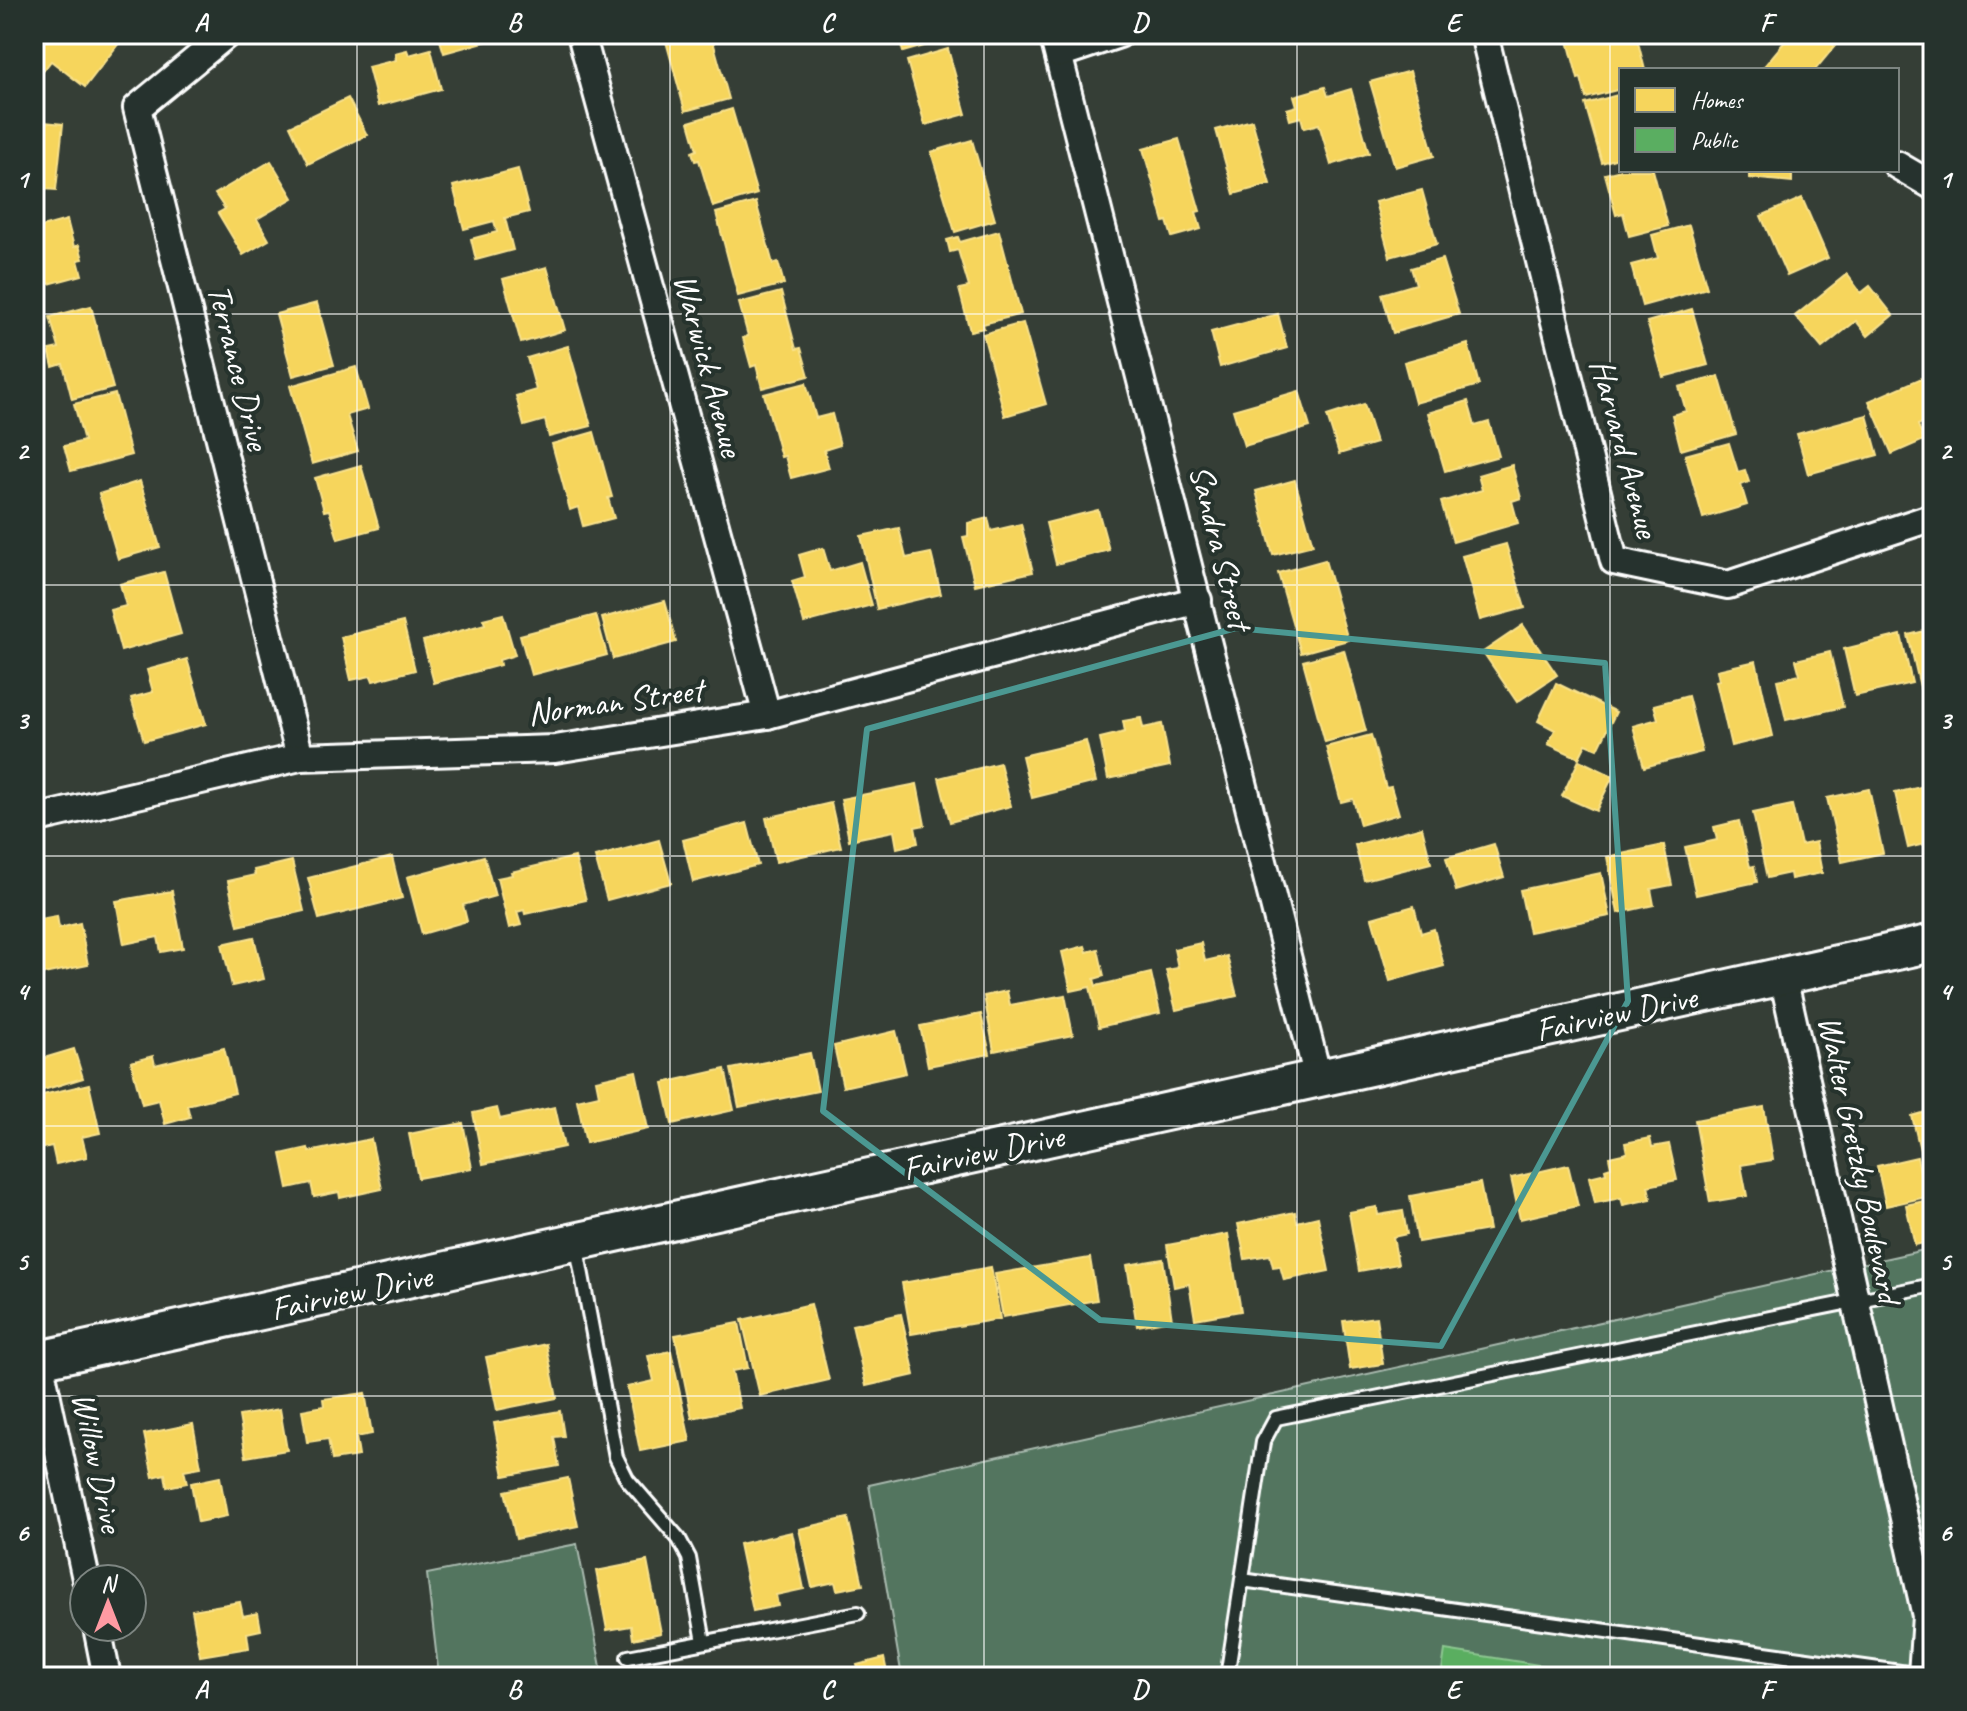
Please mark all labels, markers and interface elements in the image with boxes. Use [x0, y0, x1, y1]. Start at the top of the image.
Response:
text: A [194, 6, 209, 39]
text: B [507, 6, 523, 39]
text: C [821, 6, 837, 39]
text: D [1132, 6, 1150, 39]
text: E [1446, 6, 1464, 39]
text: F [1760, 6, 1778, 39]
legend [1619, 68, 1899, 172]
text: Homes [1691, 85, 1744, 115]
text: Public [1691, 125, 1739, 155]
text: 1 [16, 163, 31, 196]
text: 1 [1939, 163, 1954, 196]
street label: Warwick Avenue [664, 269, 754, 463]
street label: Terrance Drive [198, 280, 281, 456]
street label: Harvard Avenue [1581, 354, 1670, 544]
text: 2 [16, 434, 30, 467]
text: 2 [1939, 434, 1953, 467]
street label: Sandra Street [1180, 460, 1263, 638]
street label: Norman Street [525, 667, 710, 735]
text: 3 [16, 704, 30, 737]
text: 3 [1939, 704, 1953, 737]
text: 4 [16, 975, 31, 1008]
street label: Fairview Drive [1532, 975, 1702, 1051]
text: 4 [1939, 975, 1954, 1008]
street label: Walter Gretzky Boulevard [1809, 1012, 1912, 1311]
street label: Fairview Drive [899, 1114, 1069, 1190]
text: 5 [16, 1245, 30, 1278]
text: 5 [1939, 1245, 1953, 1278]
street label: Fairview Drive [267, 1254, 437, 1330]
street label: Willow Drive [62, 1388, 134, 1539]
text: 6 [16, 1516, 30, 1549]
text: 6 [1939, 1516, 1953, 1549]
north arrow [68, 1563, 148, 1643]
text: N [101, 1570, 118, 1598]
text: A [194, 1673, 209, 1706]
text: B [507, 1673, 523, 1706]
text: C [821, 1673, 837, 1706]
text: D [1132, 1673, 1150, 1706]
text: E [1446, 1673, 1464, 1706]
text: F [1760, 1673, 1778, 1706]

